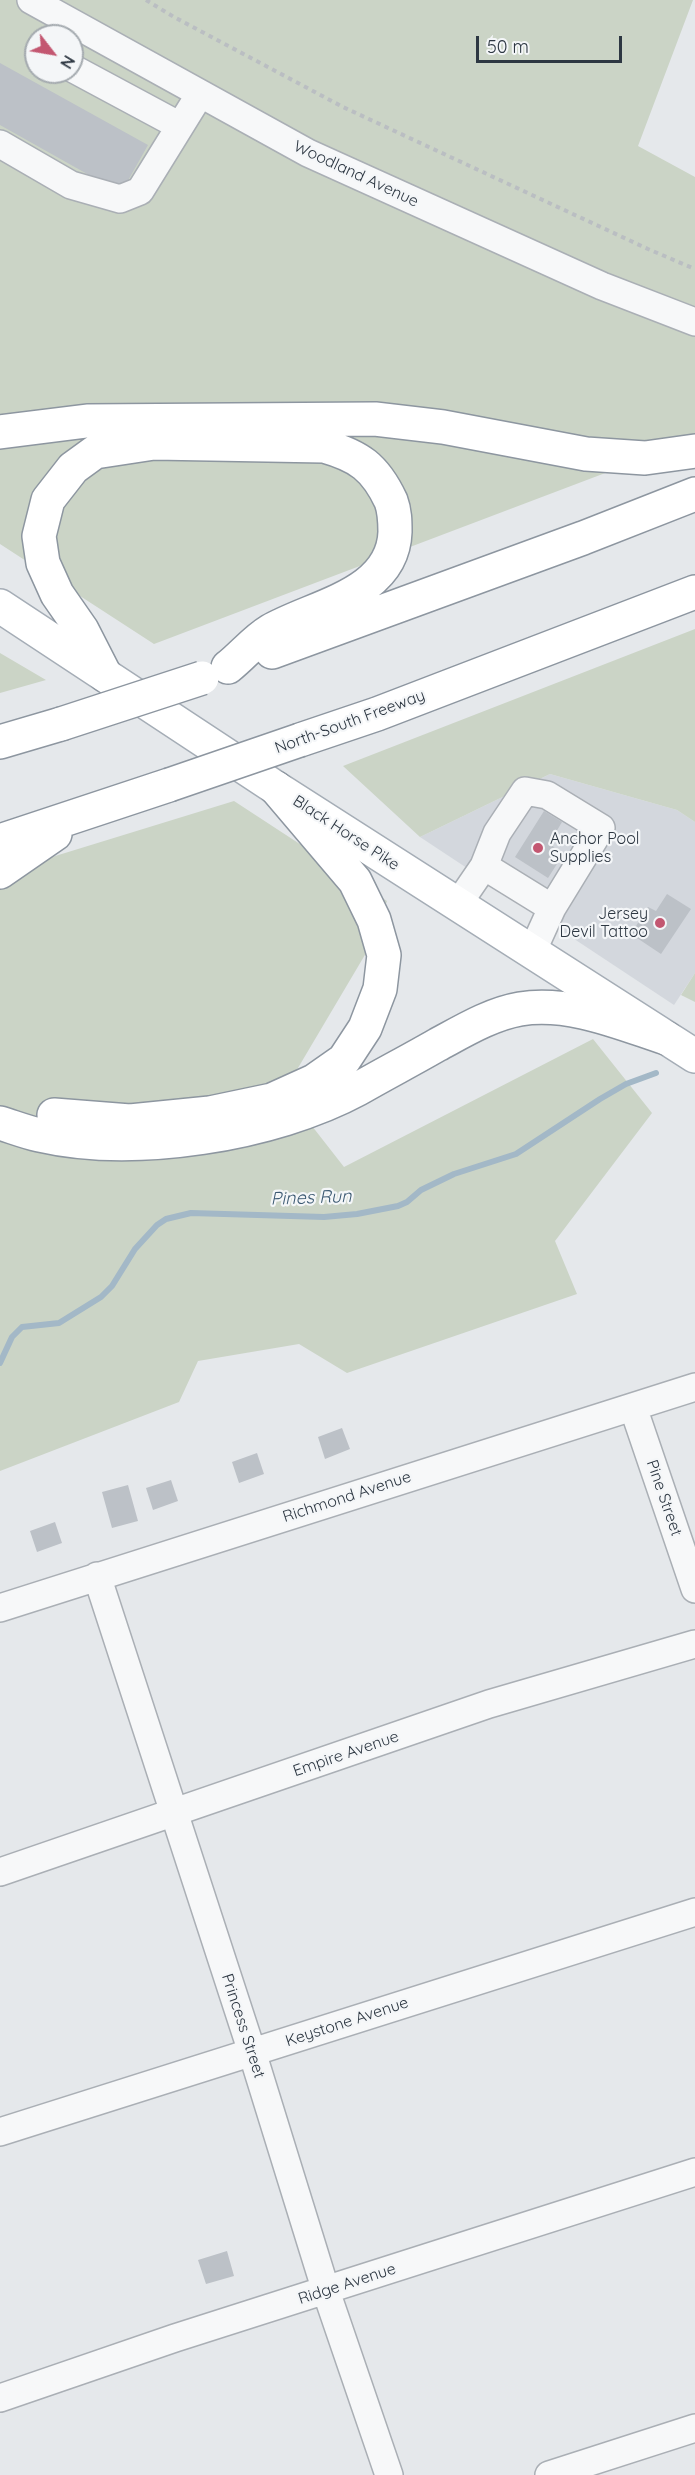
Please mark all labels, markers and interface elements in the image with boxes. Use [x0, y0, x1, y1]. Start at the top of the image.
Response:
north arrow [24, 24, 84, 84]
scale bar [479, 24, 624, 62]
text: 50 m [487, 35, 529, 58]
text: N [56, 52, 79, 72]
street label: Woodland Avenue [290, 137, 422, 211]
street label: North-South Freeway [272, 686, 428, 758]
street label: Black Horse Pike [289, 791, 403, 875]
place label: Anchor Pool Supplies [550, 829, 640, 867]
marker: Anchor Pool Supplies [531, 841, 545, 855]
place label: Jersey Devil Tattoo [560, 904, 648, 942]
marker: Jersey Devil Tattoo [653, 916, 667, 930]
water label: Pines Run [270, 1186, 352, 1210]
street label: Pine Street [642, 1457, 686, 1539]
street label: Richmond Avenue [280, 1467, 414, 1527]
street label: Empire Avenue [291, 1727, 401, 1781]
street label: Princess Street [217, 1971, 269, 2081]
street label: Keystone Avenue [283, 1993, 411, 2051]
street label: Ridge Avenue [296, 2259, 398, 2309]

